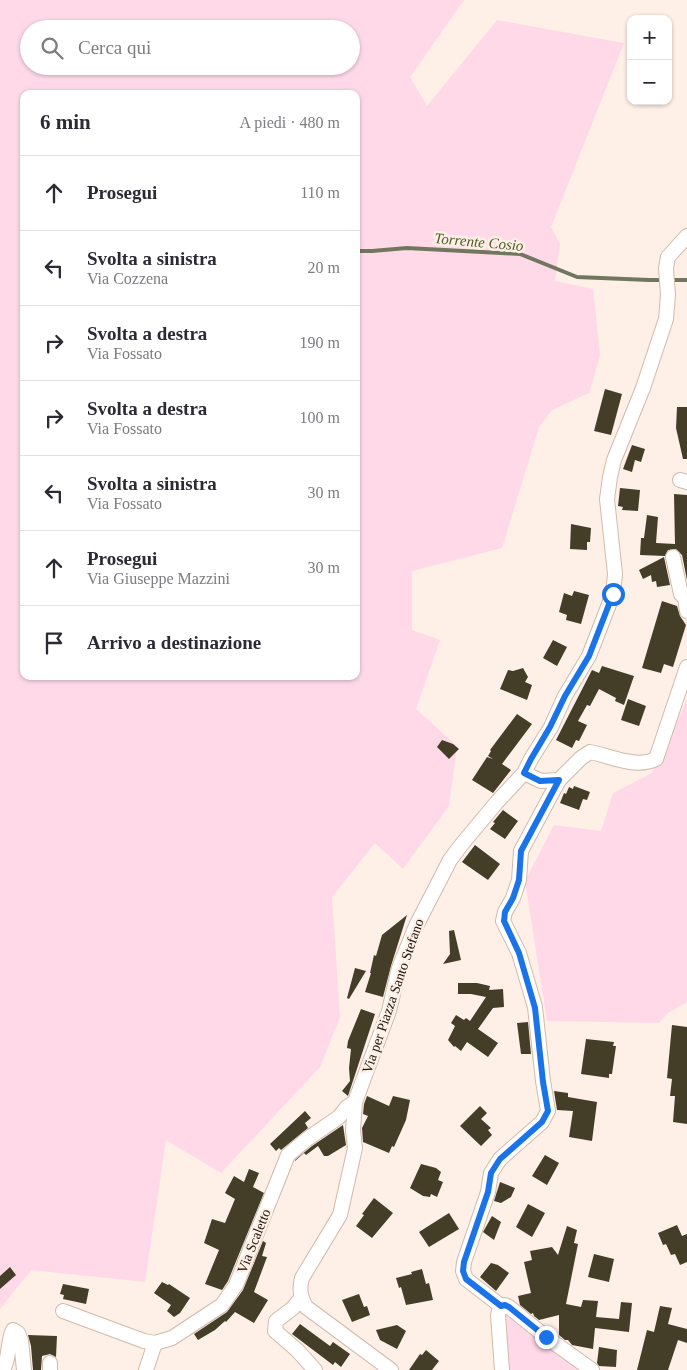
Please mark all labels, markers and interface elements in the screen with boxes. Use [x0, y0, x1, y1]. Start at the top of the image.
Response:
map controls [627, 15, 672, 105]
button: + [627, 15, 672, 60]
search box [20, 20, 360, 75]
icon: search [38, 34, 66, 62]
text: Cerca qui [78, 37, 151, 58]
button: − [627, 60, 672, 105]
text: 6 min [40, 110, 91, 134]
text: A piedi · 480 m [240, 114, 340, 131]
icon: ahead [40, 179, 68, 207]
text: Prosegui [87, 182, 157, 203]
text: 110 m [300, 184, 340, 201]
water label: Torrente Cosio [434, 230, 525, 254]
text: Svolta a sinistra [87, 248, 217, 269]
icon: left [40, 254, 68, 282]
text: 20 m [308, 259, 340, 276]
text: Via Cozzena [87, 270, 168, 287]
text: Svolta a destra [87, 323, 207, 344]
icon: right [40, 329, 68, 357]
text: 190 m [300, 334, 340, 351]
text: Via Fossato [87, 345, 162, 362]
text: Svolta a destra [87, 398, 207, 419]
icon: right [40, 404, 68, 432]
text: 100 m [300, 409, 340, 426]
text: Via Fossato [87, 420, 162, 437]
text: Svolta a sinistra [87, 473, 217, 494]
icon: left [40, 479, 68, 507]
text: 30 m [308, 484, 340, 501]
text: Via Fossato [87, 495, 162, 512]
text: Prosegui [87, 548, 157, 569]
icon: ahead [40, 554, 68, 582]
text: 30 m [308, 559, 340, 576]
text: Via Giuseppe Mazzini [87, 570, 230, 587]
route start [602, 583, 625, 606]
icon: arrive [40, 629, 68, 657]
text: Arrivo a destinazione [87, 632, 261, 653]
street label: Via per Piazza Santo Stefano [359, 917, 427, 1075]
street label: Via Scaletto [234, 1207, 274, 1275]
route end [535, 1326, 558, 1349]

